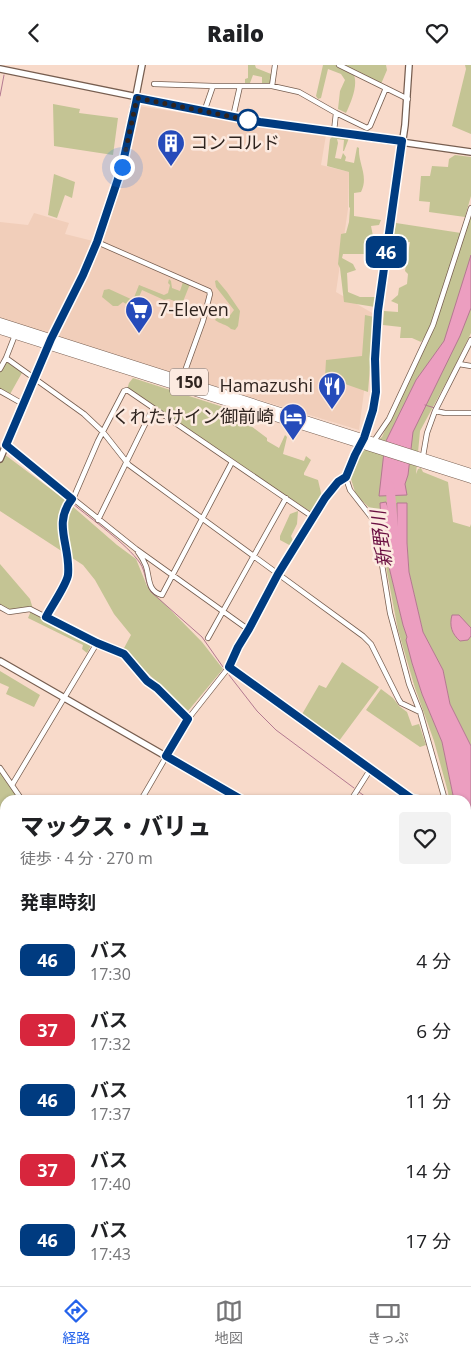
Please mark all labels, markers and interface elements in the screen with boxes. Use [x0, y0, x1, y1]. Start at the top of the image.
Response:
text: Railo [207, 18, 264, 48]
icon: back [20, 19, 48, 47]
icon: heart [423, 19, 451, 47]
unlabelled marker [237, 109, 259, 131]
building icon: コンコルド [156, 128, 186, 167]
place label: コンコルド [190, 130, 280, 154]
your location [110, 155, 135, 180]
line badge: 46 [364, 236, 408, 268]
text: 46 [376, 240, 396, 264]
supermarket icon: 7-Eleven [124, 295, 154, 334]
place label: 7-Eleven [158, 297, 229, 321]
road number: 150 [170, 369, 208, 395]
restaurant icon: Hamazushi [317, 371, 347, 410]
place label: Hamazushi [219, 373, 313, 397]
hotel icon: くれたけイン御前崎 [278, 402, 308, 441]
place label: くれたけイン御前崎 [112, 404, 274, 428]
water label: 新野川 [364, 507, 397, 569]
text: マックス・バリュ [20, 809, 211, 842]
button: heart [399, 812, 451, 864]
text: 徒歩 · 4 分 · 270 m [20, 847, 153, 869]
text: 発車時刻 [20, 889, 96, 915]
text: バス [90, 937, 128, 963]
text: 46 [37, 948, 58, 972]
text: 4 分 [416, 948, 451, 974]
text: 17:30 [90, 963, 131, 985]
text: バス [90, 1007, 128, 1033]
text: 37 [37, 1018, 58, 1042]
text: 6 分 [416, 1018, 451, 1044]
text: 17:32 [90, 1033, 131, 1055]
text: バス [90, 1077, 128, 1103]
text: 46 [37, 1088, 58, 1112]
text: 11 分 [405, 1088, 451, 1114]
text: 17:37 [90, 1103, 131, 1125]
text: バス [90, 1147, 128, 1173]
text: 37 [37, 1158, 58, 1182]
text: 14 分 [405, 1158, 451, 1184]
text: 17:40 [90, 1173, 131, 1195]
text: バス [90, 1217, 128, 1243]
text: 46 [37, 1228, 58, 1252]
text: 17 分 [405, 1228, 451, 1254]
text: 17:43 [90, 1243, 131, 1265]
tab: 経路 [62, 1297, 90, 1347]
tab: 地図 [215, 1297, 243, 1347]
tab: きっぷ [367, 1297, 409, 1347]

